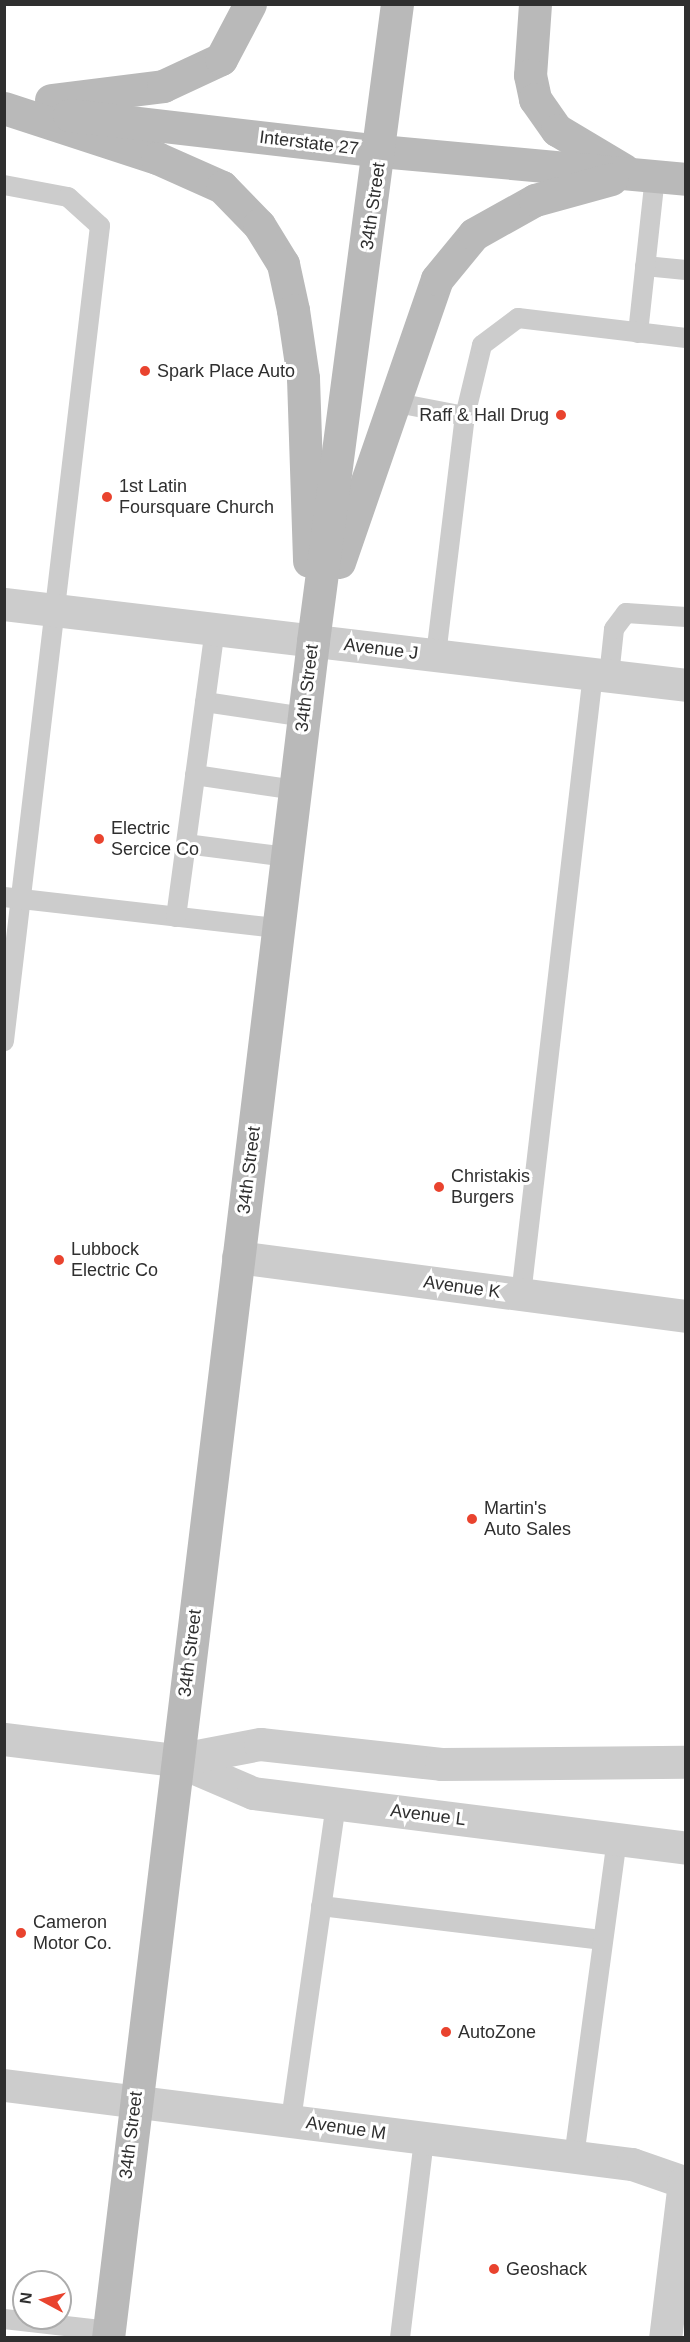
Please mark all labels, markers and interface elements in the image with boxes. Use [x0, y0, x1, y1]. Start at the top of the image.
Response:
street label: Interstate 27 [258, 126, 360, 160]
street label: 34th Street [356, 161, 390, 251]
place label: Spark Place Auto [157, 360, 296, 382]
marker: Spark Place Auto [138, 364, 152, 378]
place label: Raff & Hall Drug [419, 404, 549, 426]
marker: Raff & Hall Drug [554, 408, 568, 422]
place label: 1st Latin Foursquare Church [119, 476, 274, 518]
marker: 1st Latin Foursquare Church [100, 490, 114, 504]
street label: Avenue J [343, 634, 419, 664]
street label: 34th Street [291, 643, 323, 733]
place label: Electric Sercice Co [111, 818, 199, 860]
marker: Electric Sercice Co [92, 832, 106, 846]
street label: 34th Street [233, 1125, 265, 1215]
place label: Christakis Burgers [451, 1166, 530, 1208]
marker: Christakis Burgers [432, 1180, 446, 1194]
place label: Lubbock Electric Co [71, 1239, 158, 1282]
marker: Lubbock Electric Co [52, 1253, 66, 1267]
street label: Avenue K [422, 1271, 502, 1303]
place label: Martin's Auto Sales [484, 1498, 571, 1540]
marker: Martin's Auto Sales [465, 1512, 479, 1526]
street label: 34th Street [174, 1608, 206, 1698]
street label: Avenue L [389, 1800, 467, 1830]
place label: Cameron Motor Co. [33, 1912, 112, 1954]
marker: Cameron Motor Co. [14, 1926, 28, 1940]
place label: AutoZone [458, 2021, 536, 2043]
marker: AutoZone [439, 2025, 453, 2039]
street label: 34th Street [115, 2090, 147, 2180]
street label: Avenue M [305, 2112, 387, 2144]
place label: Geoshack [506, 2258, 587, 2280]
marker: Geoshack [487, 2262, 501, 2276]
north arrow [12, 2270, 72, 2330]
text: N [16, 2291, 35, 2305]

